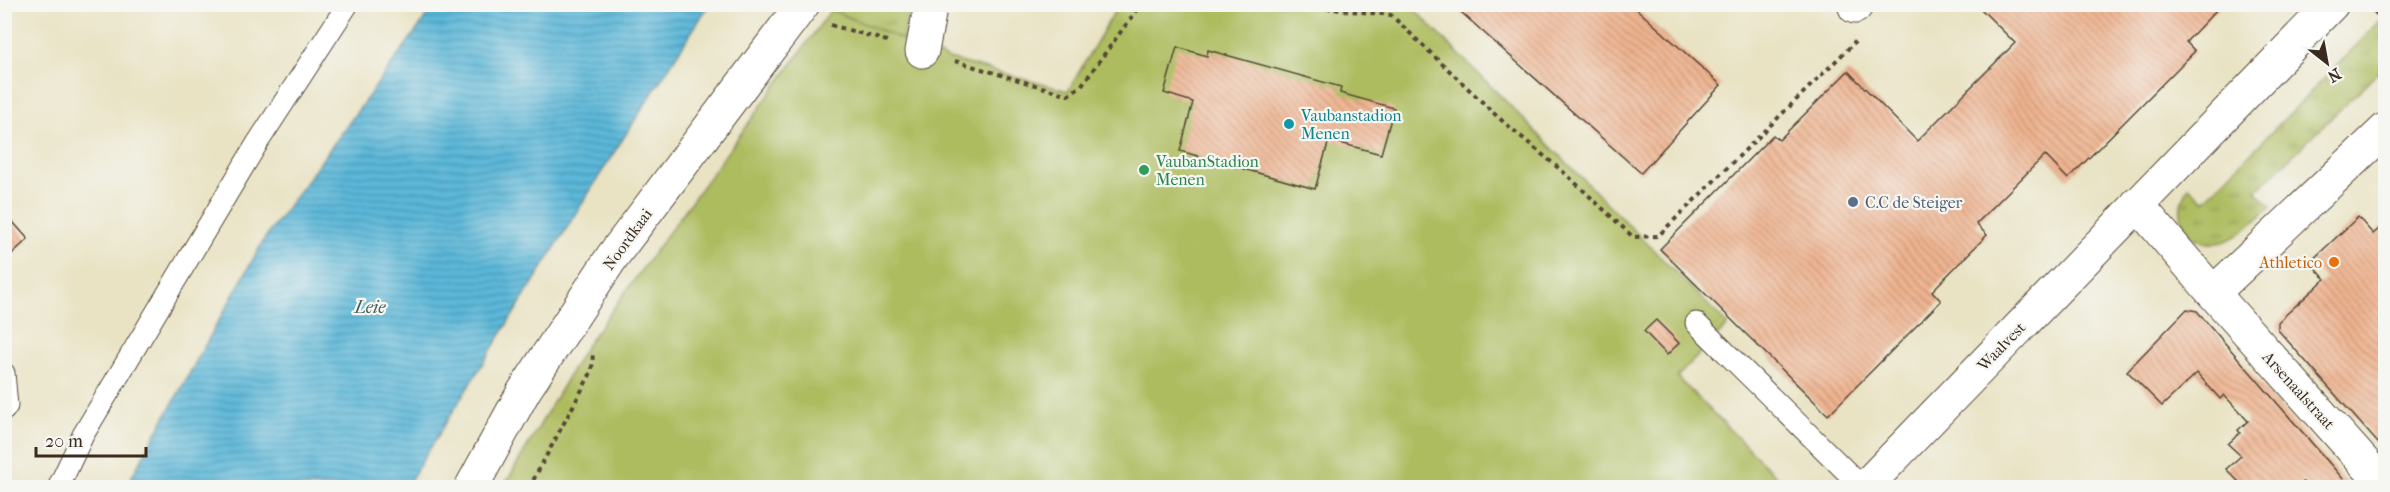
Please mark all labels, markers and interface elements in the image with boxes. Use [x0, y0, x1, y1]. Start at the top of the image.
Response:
north arrow [2297, 33, 2357, 93]
text: N [2324, 64, 2345, 87]
place label: Vaubanstadion Menen [1300, 106, 1402, 143]
marker: Vaubanstadion Menen [1282, 117, 1296, 131]
place label: VaubanStadion Menen [1155, 152, 1260, 189]
marker: VaubanStadion Menen [1137, 163, 1151, 177]
place label: C.C de Steiger [1865, 193, 1963, 212]
marker: C.C de Steiger [1846, 195, 1860, 209]
street label: Noordkaai [599, 205, 656, 274]
place label: Athletico [2258, 253, 2322, 272]
marker: Athletico [2327, 255, 2341, 269]
water label: Leie [353, 297, 386, 318]
street label: Waalvest [1973, 318, 2030, 376]
street label: Arsenaalstraat [2258, 347, 2339, 433]
scale bar [36, 420, 146, 458]
text: 20 m [45, 431, 83, 452]

